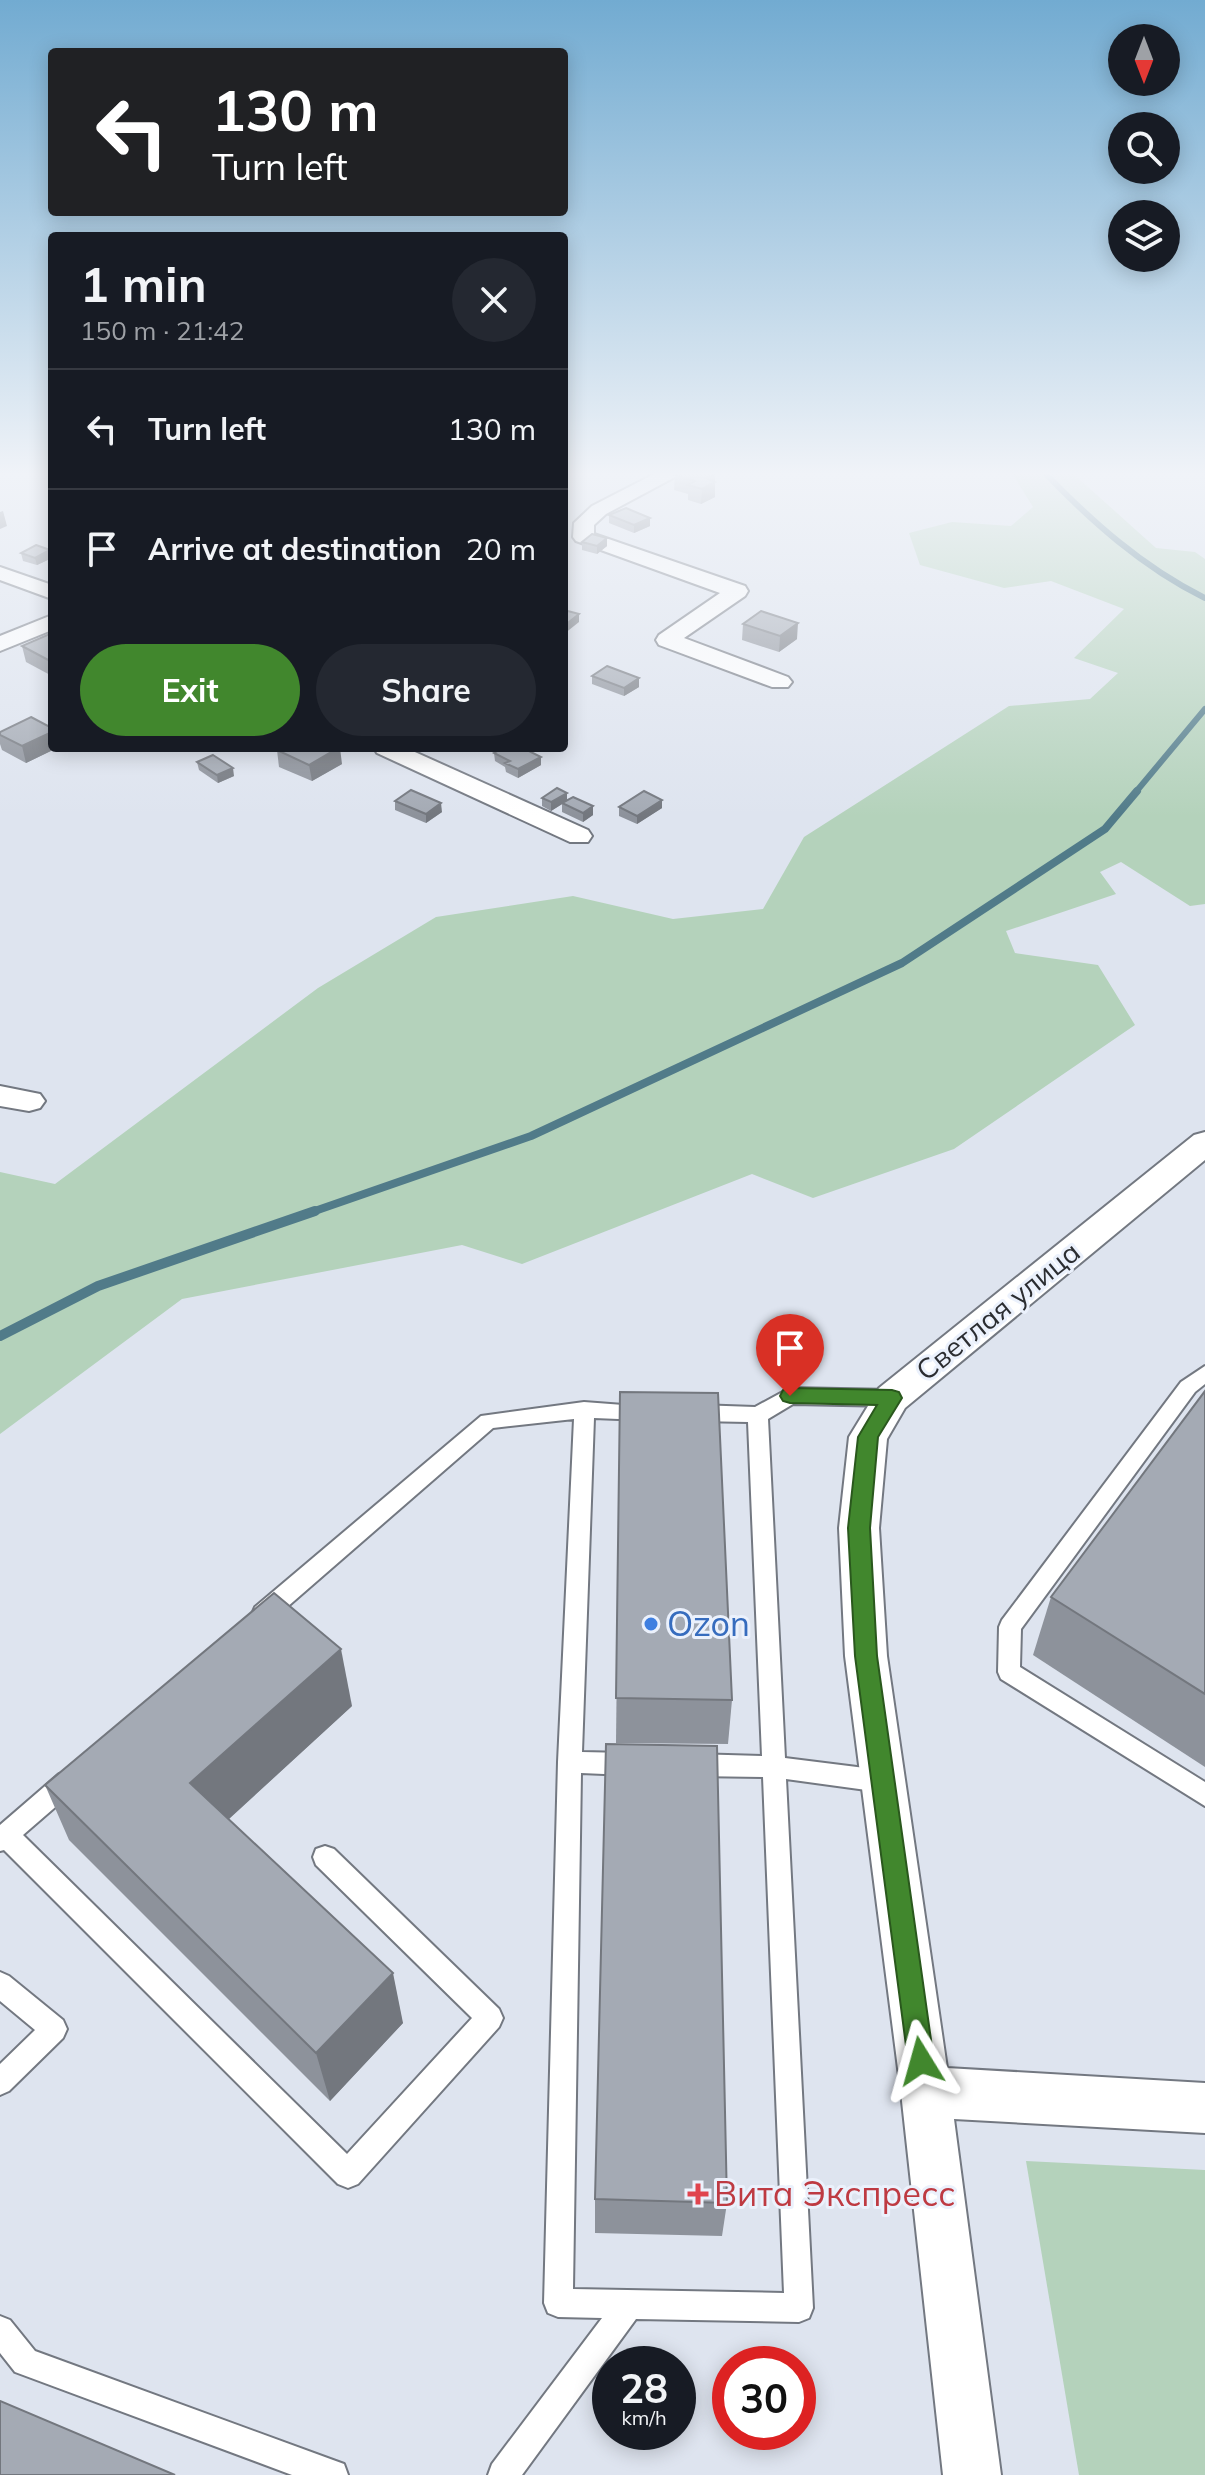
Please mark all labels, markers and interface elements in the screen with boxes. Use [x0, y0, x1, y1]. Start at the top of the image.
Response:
north arrow [1108, 24, 1180, 96]
map controls [1108, 24, 1180, 272]
text: 130 m [212, 75, 379, 145]
icon: left [80, 80, 184, 184]
button: search [1108, 112, 1180, 184]
text: Turn left [212, 144, 348, 189]
button: layers [1108, 200, 1180, 272]
text: 1 min [80, 254, 207, 314]
button: close [452, 258, 536, 342]
text: 150 m · 21:42 [80, 314, 244, 347]
icon: left [80, 407, 124, 451]
text: Turn left [148, 410, 266, 448]
text: 130 m [448, 410, 536, 448]
icon: arrive [80, 527, 124, 571]
text: Arrive at destination [148, 530, 442, 568]
text: 20 m [466, 530, 536, 568]
button: Exit [80, 644, 300, 736]
button: Share [316, 644, 536, 736]
street label: Светлая улица [909, 1234, 1087, 1387]
pin [756, 1314, 824, 1396]
icon: arrive [768, 1326, 812, 1370]
place label: Ozon [667, 1602, 750, 1645]
marker: Ozon [642, 1615, 660, 1633]
position arrow [879, 2019, 963, 2103]
place label: Вита Экспресс [714, 2172, 956, 2215]
marker: Вита Экспресс [689, 2185, 707, 2203]
speed limit sign: 30 [712, 2346, 816, 2450]
text: 28 [620, 2363, 668, 2413]
text: km/h [621, 2405, 667, 2430]

